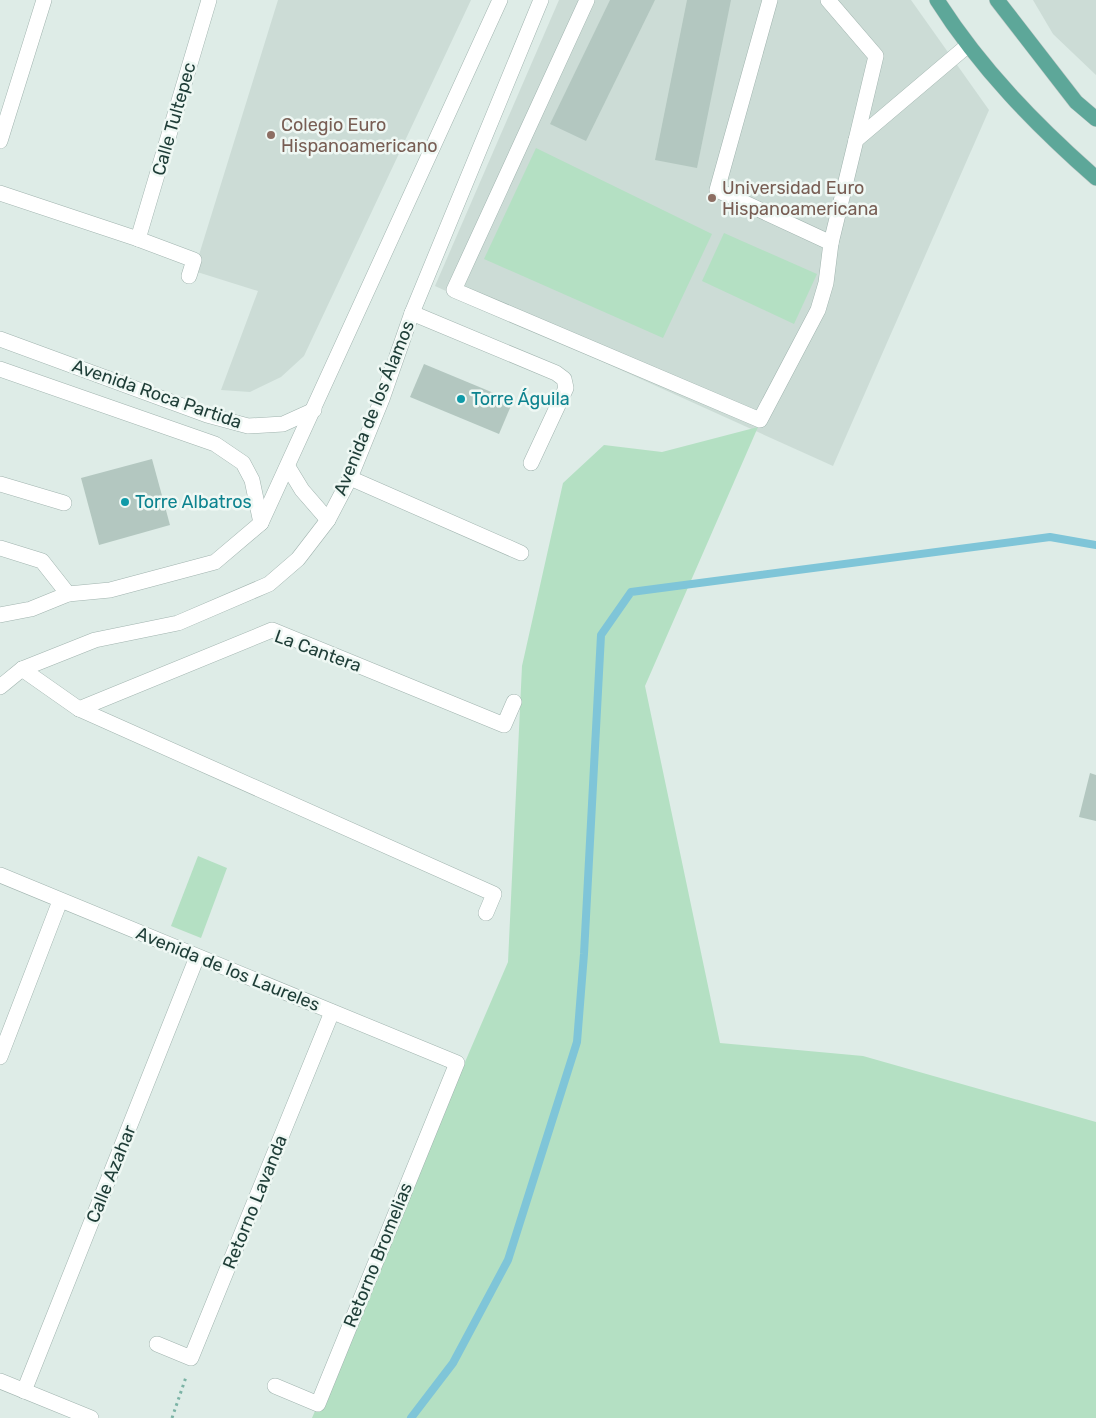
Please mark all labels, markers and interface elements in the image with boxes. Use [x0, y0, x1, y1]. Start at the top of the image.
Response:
street label: Calle Tultepec [147, 60, 201, 178]
place label: Colegio Euro Hispanoamericano [281, 114, 438, 157]
marker: Colegio Euro Hispanoamericano [265, 129, 277, 141]
place label: Universidad Euro Hispanoamericana [722, 177, 878, 220]
marker: Universidad Euro Hispanoamericana [706, 192, 718, 204]
street label: Avenida de los Álamos [329, 317, 419, 499]
street label: Avenida Roca Partida [69, 355, 245, 433]
place label: Torre Águila [471, 388, 570, 410]
marker: Torre Águila [455, 393, 467, 405]
place label: Torre Albatros [135, 491, 252, 513]
marker: Torre Albatros [119, 496, 131, 508]
street label: La Cantera [272, 625, 364, 677]
street label: Avenida de los Laureles [133, 922, 323, 1016]
street label: Calle Azahar [81, 1122, 141, 1226]
street label: Retorno Lavanda [218, 1132, 292, 1272]
street label: Retorno Bromelias [339, 1179, 417, 1331]

